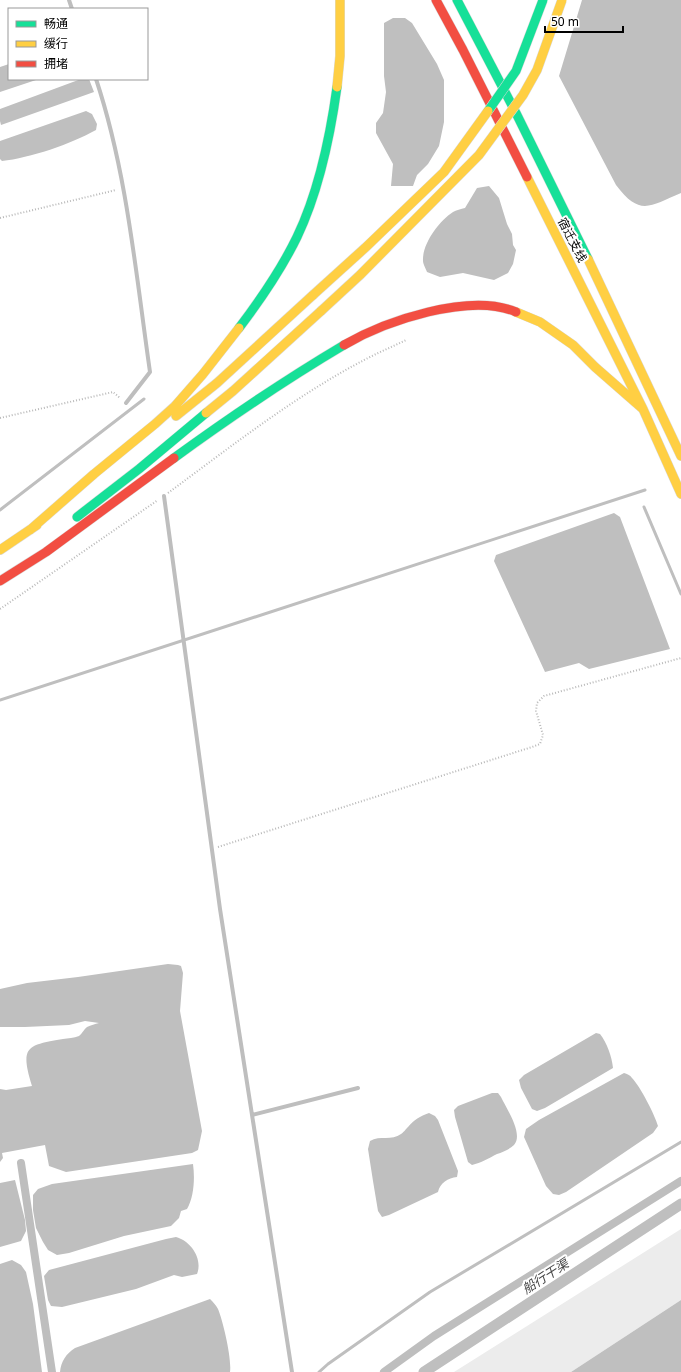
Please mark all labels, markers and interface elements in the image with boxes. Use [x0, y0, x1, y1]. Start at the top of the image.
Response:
legend [8, 8, 148, 80]
scale bar [545, 8, 623, 34]
text: 50 m [551, 13, 579, 30]
text: 畅通 [44, 15, 68, 32]
text: 缓行 [44, 35, 68, 52]
text: 拥堵 [44, 55, 68, 72]
street label: 宿迁支线 [554, 215, 591, 265]
water label: 船行干渠 [518, 1253, 573, 1298]

